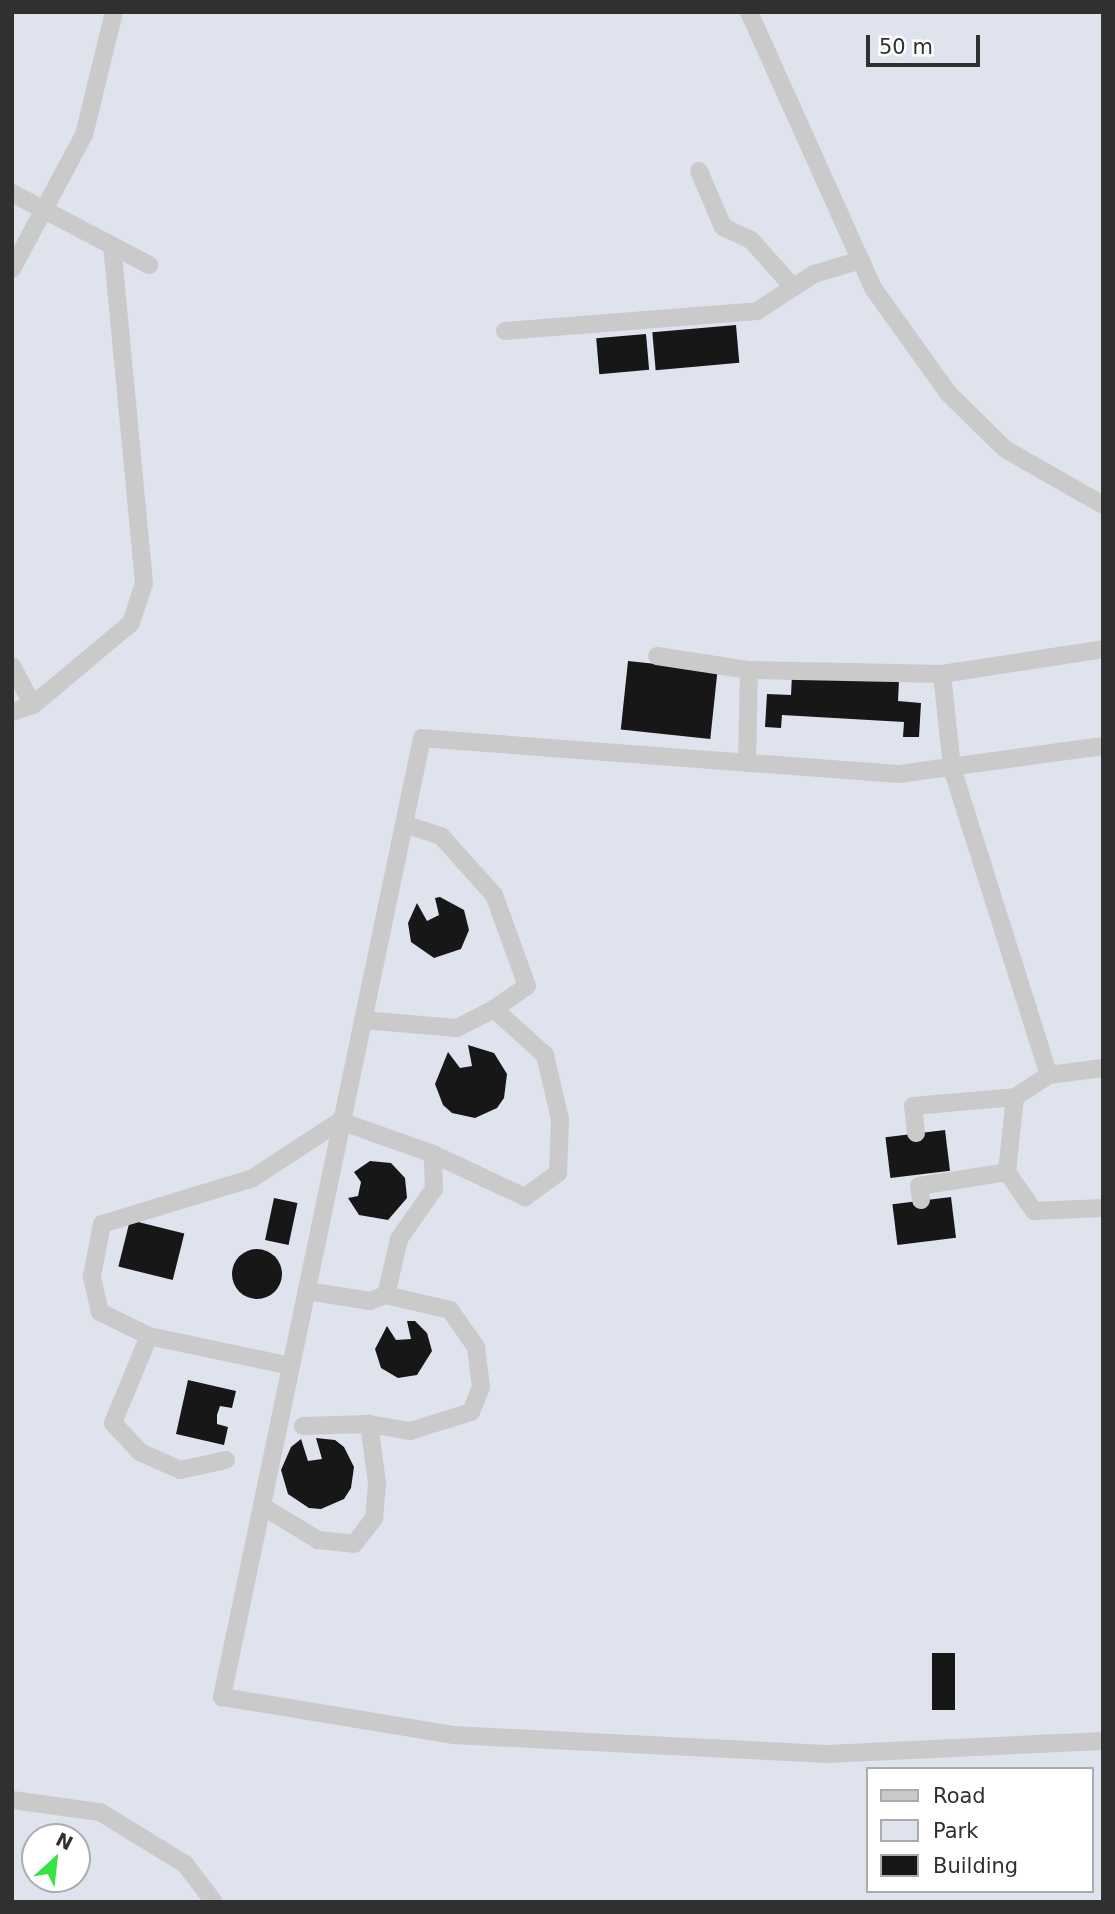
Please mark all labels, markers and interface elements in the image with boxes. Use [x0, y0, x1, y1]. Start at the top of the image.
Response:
scale bar [870, 21, 984, 65]
text: 50 m [879, 35, 933, 59]
legend [866, 1767, 1094, 1893]
text: Road [933, 1784, 986, 1808]
text: Park [933, 1819, 978, 1843]
north arrow [21, 1823, 91, 1893]
text: N [53, 1828, 77, 1854]
text: Building [933, 1854, 1018, 1878]

